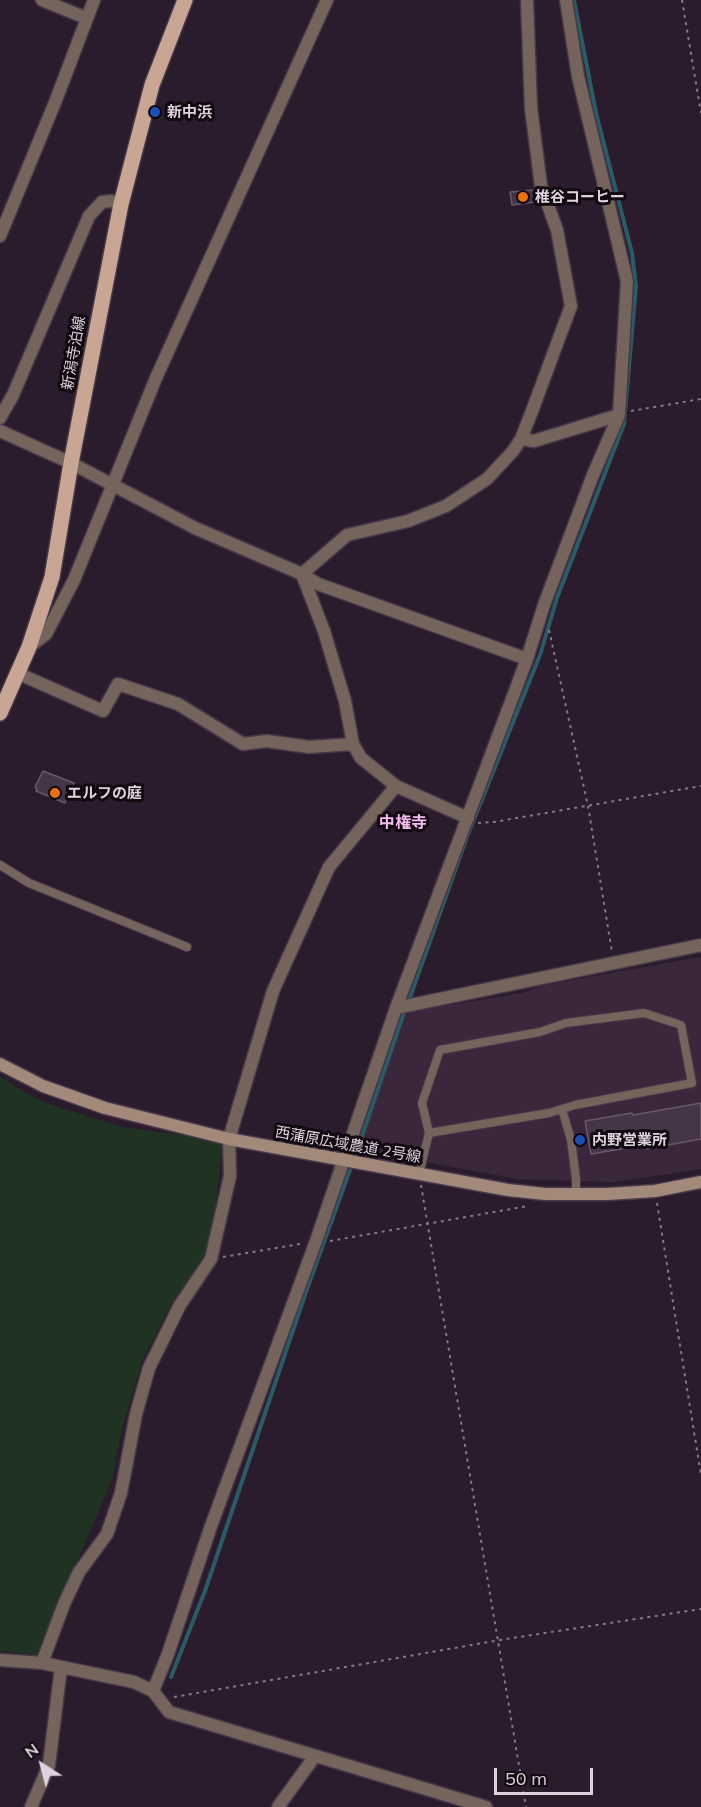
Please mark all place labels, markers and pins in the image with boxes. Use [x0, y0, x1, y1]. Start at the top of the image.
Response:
place label: 新中浜 [167, 103, 212, 121]
marker: 新中浜 [148, 105, 162, 119]
place label: 椎谷コーヒー [535, 188, 625, 206]
marker: 椎谷コーヒー [516, 190, 530, 204]
place label: エルフの庭 [67, 784, 142, 802]
marker: エルフの庭 [48, 786, 62, 800]
place label: 内野営業所 [592, 1131, 667, 1149]
marker: 内野営業所 [573, 1133, 587, 1147]

